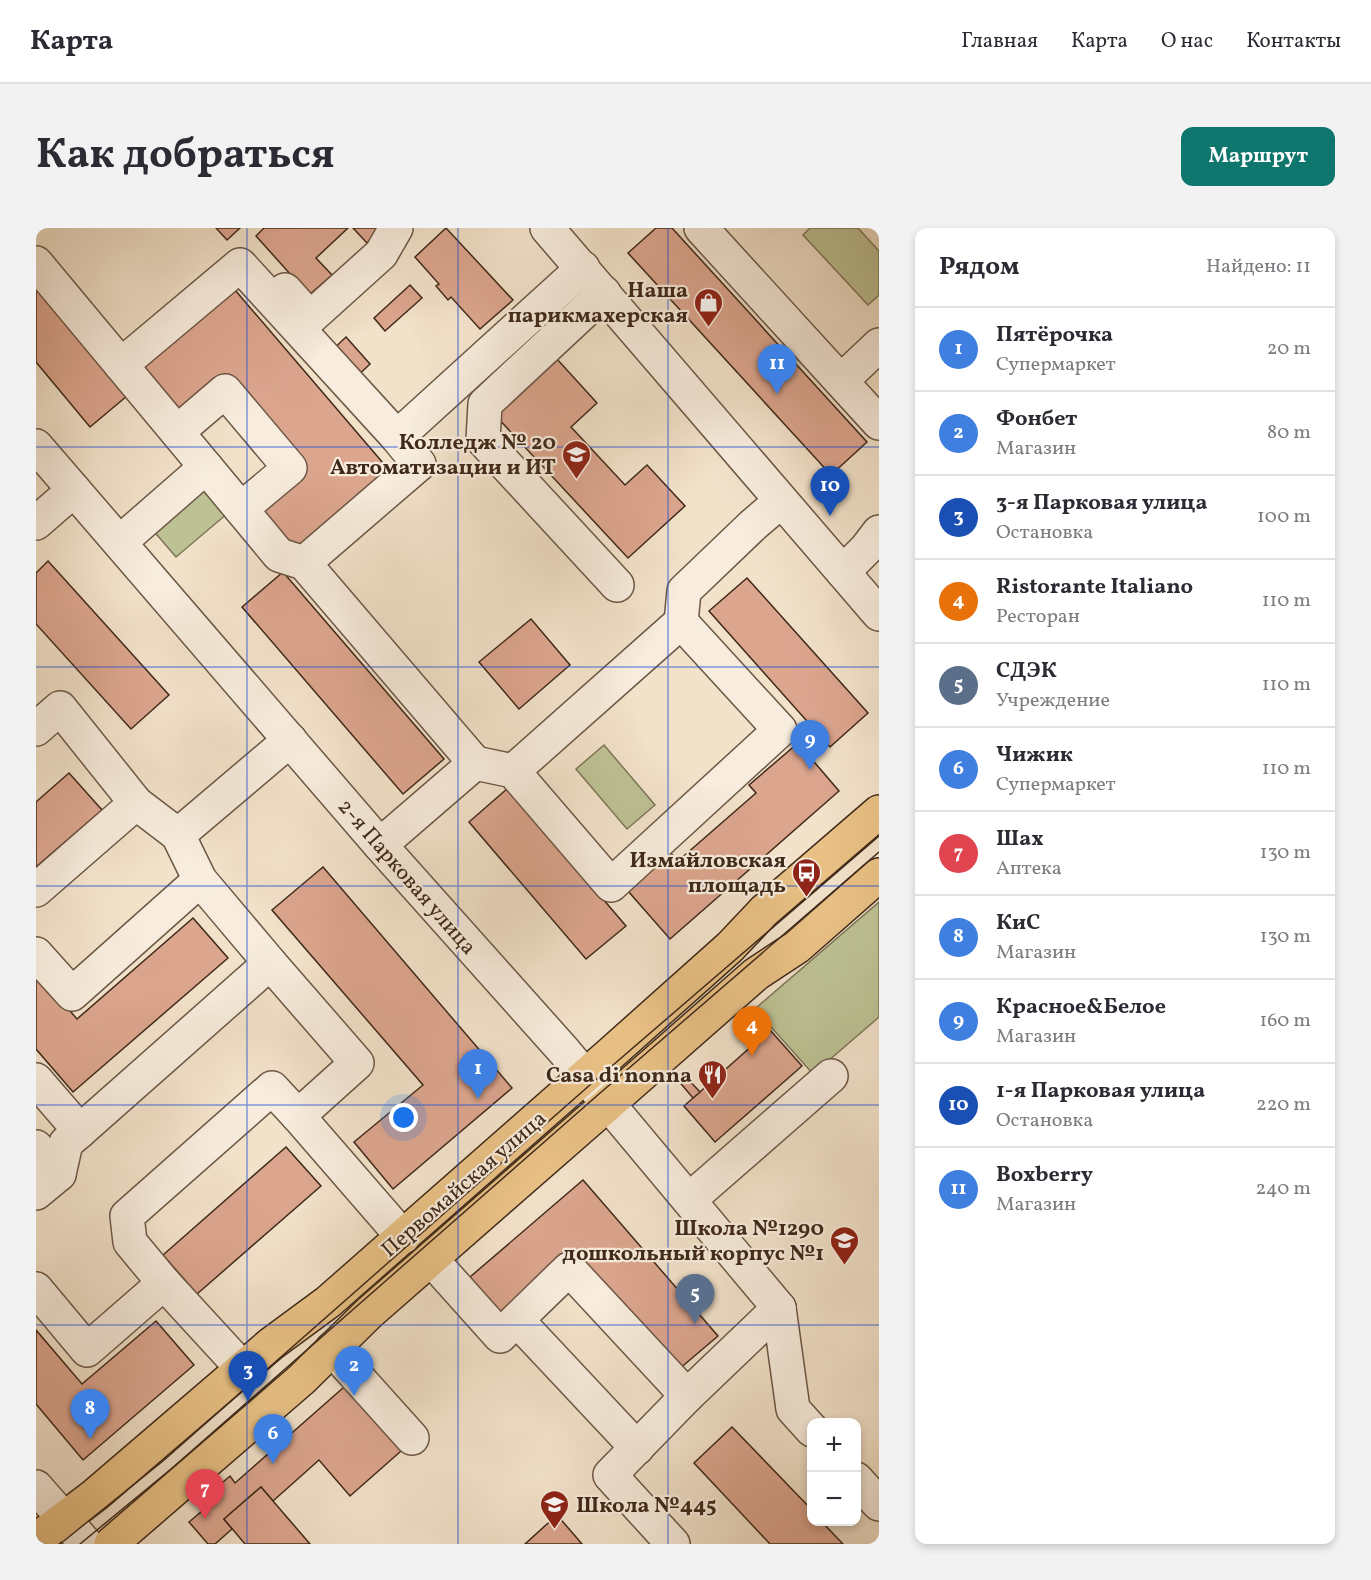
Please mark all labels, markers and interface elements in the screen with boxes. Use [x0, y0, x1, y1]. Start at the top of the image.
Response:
text: Карта [30, 22, 113, 61]
text: Главная [961, 27, 1038, 56]
text: Карта [1071, 27, 1128, 56]
text: О нас [1161, 27, 1213, 56]
text: Контакты [1246, 27, 1341, 56]
text: Как добраться [36, 127, 335, 186]
button: Маршрут [1181, 127, 1335, 186]
text: Рядом [939, 249, 1019, 285]
text: Найдено: 11 [1206, 253, 1311, 281]
place label: Наша парикмахерская [508, 276, 688, 332]
shop icon: Наша парикмахерская [693, 286, 725, 328]
text: Пятёрочка [996, 320, 1113, 351]
text: 1 [954, 335, 963, 363]
text: 20 m [1267, 335, 1311, 363]
pin: 11 [758, 344, 796, 394]
text: Супермаркет [996, 351, 1116, 379]
text: Фонбет [996, 404, 1077, 435]
text: 2 [953, 419, 964, 447]
text: 80 m [1267, 419, 1311, 447]
place label: Колледж № 20 Автоматизации и ИТ [330, 428, 556, 484]
text: Магазин [996, 435, 1076, 463]
school or university icon: Колледж № 20 Автоматизации и ИТ [561, 438, 593, 480]
pin: 10 [810, 466, 850, 516]
text: 3-я Парковая улица [996, 488, 1207, 519]
text: 3 [953, 503, 964, 531]
text: 100 m [1257, 503, 1311, 531]
text: Остановка [996, 519, 1093, 547]
text: Ristorante Italiano [996, 572, 1193, 603]
text: 4 [952, 587, 965, 615]
text: 110 m [1262, 587, 1311, 615]
text: Ресторан [996, 603, 1080, 631]
text: СДЭК [996, 656, 1057, 687]
text: 5 [954, 671, 963, 699]
text: 110 m [1262, 671, 1311, 699]
text: Учреждение [996, 687, 1110, 715]
pin: 9 [790, 720, 830, 770]
text: Чижик [996, 740, 1073, 771]
text: 6 [953, 755, 964, 783]
text: 110 m [1262, 755, 1311, 783]
text: Супермаркет [996, 771, 1116, 799]
street label: 2-я Парковая улица [330, 793, 483, 962]
text: Шах [996, 824, 1044, 855]
text: 7 [954, 839, 963, 867]
text: 130 m [1260, 839, 1311, 867]
place label: Измайловская площадь [629, 846, 786, 902]
text: Аптека [996, 855, 1062, 883]
bus stop icon: Измайловская площадь [791, 856, 823, 898]
text: КиС [996, 908, 1040, 939]
text: 8 [953, 923, 964, 951]
text: 130 m [1260, 923, 1311, 951]
text: Магазин [996, 939, 1076, 967]
text: Красное&Белое [996, 992, 1166, 1023]
pin: 4 [732, 1006, 772, 1056]
text: 9 [953, 1007, 964, 1035]
text: 160 m [1259, 1007, 1311, 1035]
text: Магазин [996, 1023, 1076, 1051]
pin: 1 [458, 1050, 498, 1099]
restaurant icon: Casa di nonna [697, 1058, 729, 1100]
place label: Casa di nonna [546, 1061, 692, 1092]
text: 1-я Парковая улица [996, 1076, 1205, 1107]
text: 10 [948, 1091, 969, 1119]
text: 220 m [1256, 1091, 1311, 1119]
your location [389, 1103, 418, 1132]
street label: Первомайская улица [375, 1104, 554, 1266]
text: Остановка [996, 1107, 1093, 1135]
text: Boxberry [996, 1160, 1093, 1191]
text: 11 [950, 1175, 967, 1203]
text: 240 m [1256, 1175, 1311, 1203]
text: Магазин [996, 1191, 1076, 1219]
place label: Школа №1290 дошкольный корпус №1 [562, 1214, 824, 1270]
school or university icon: Школа №1290 дошкольный корпус №1 [829, 1224, 861, 1266]
pin: 5 [676, 1274, 714, 1324]
pin: 2 [334, 1346, 374, 1396]
pin: 3 [228, 1352, 268, 1401]
pin: 8 [70, 1390, 110, 1439]
pin: 6 [254, 1414, 292, 1464]
map controls [807, 1418, 861, 1526]
button: + [807, 1418, 861, 1472]
pin: 7 [186, 1470, 224, 1519]
button: − [807, 1472, 861, 1526]
school or university icon: Школа №445 [539, 1488, 571, 1530]
place label: Школа №445 [576, 1491, 717, 1522]

